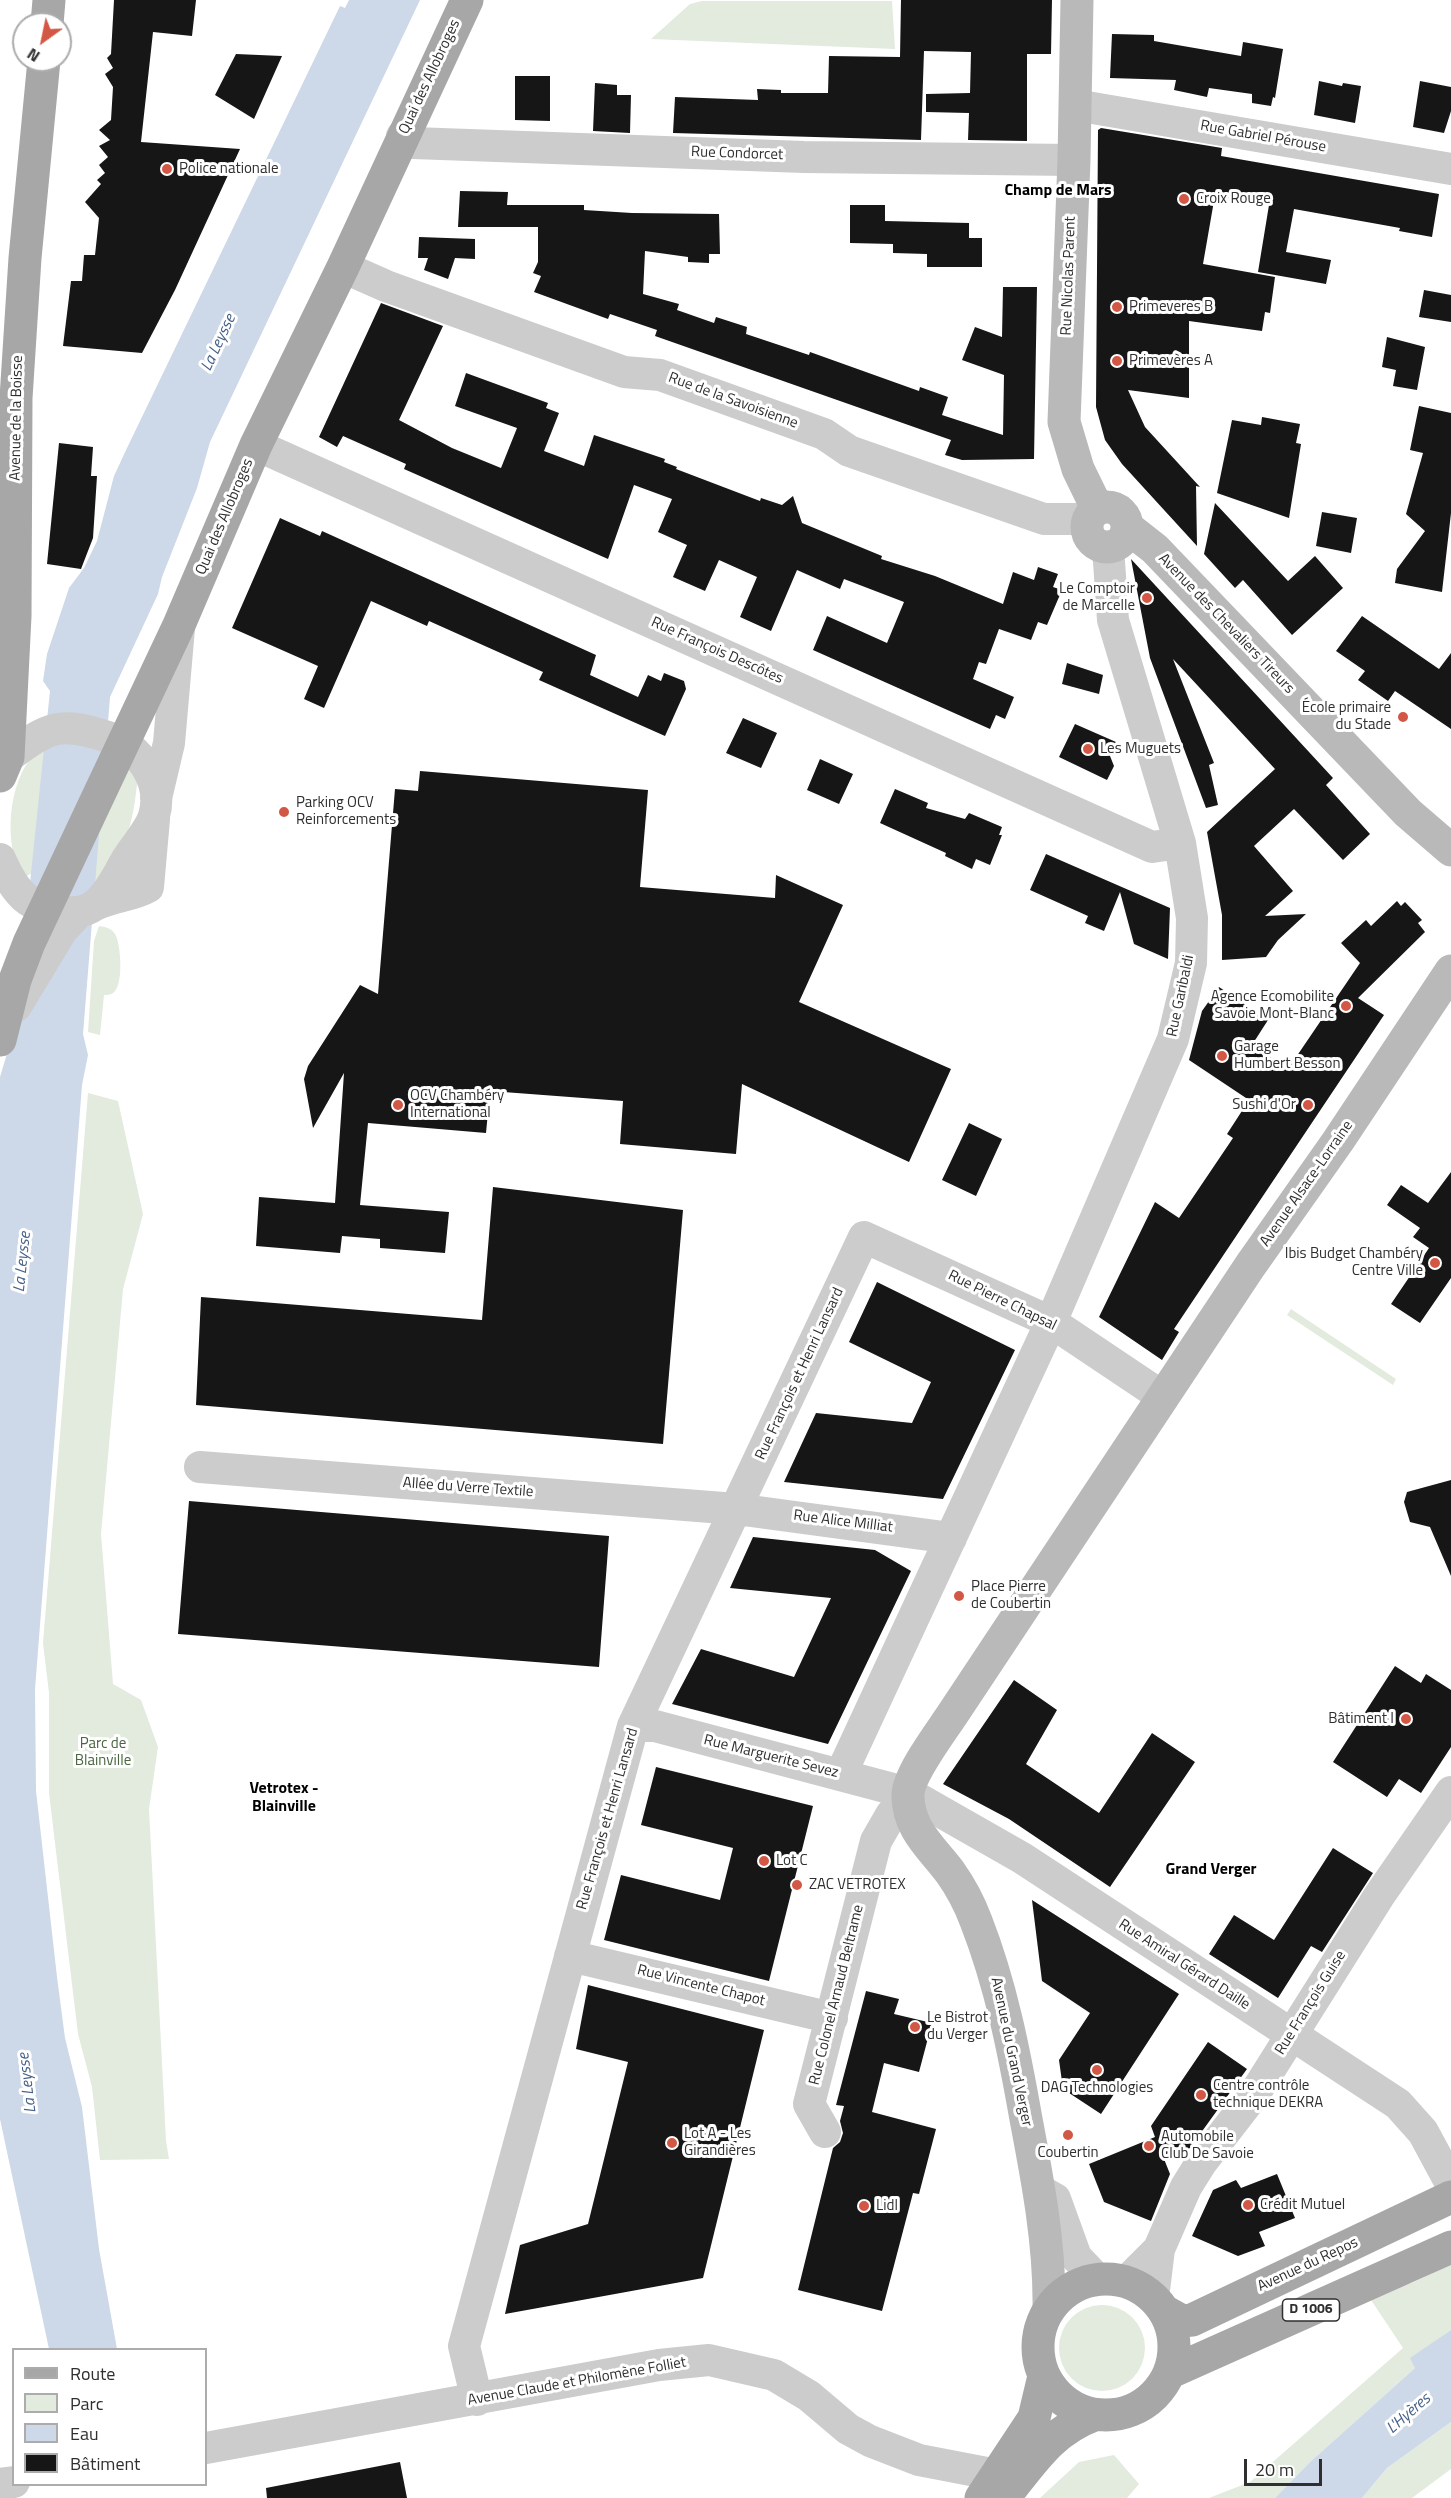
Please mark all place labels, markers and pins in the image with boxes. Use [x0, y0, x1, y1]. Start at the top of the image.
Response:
place label: Police nationale [179, 160, 278, 178]
marker: Police nationale [160, 162, 174, 176]
place label: Croix Rouge [1196, 190, 1271, 208]
marker: Croix Rouge [1177, 192, 1191, 206]
place label: Primeveres B [1129, 298, 1213, 316]
marker: Primeveres B [1110, 300, 1124, 314]
place label: Primevères A [1129, 352, 1213, 370]
marker: Primevères A [1110, 354, 1124, 368]
place label: Le Comptoir de Marcelle [1059, 580, 1135, 615]
marker: Le Comptoir de Marcelle [1140, 591, 1154, 605]
place label: École primaire du Stade [1302, 699, 1391, 734]
marker: École primaire du Stade [1396, 710, 1410, 724]
place label: Les Muguets [1100, 740, 1181, 758]
marker: Les Muguets [1081, 742, 1095, 756]
place label: Parking OCV Reinforcements [296, 794, 396, 829]
marker: Parking OCV Reinforcements [277, 805, 291, 819]
place label: Agence Ecomobilite Savoie Mont-Blanc [1211, 988, 1334, 1023]
marker: Agence Ecomobilite Savoie Mont-Blanc [1339, 999, 1353, 1013]
place label: Garage Humbert Besson [1234, 1038, 1341, 1073]
marker: Garage Humbert Besson [1215, 1049, 1229, 1063]
place label: OCV Chambéry International [410, 1087, 504, 1122]
place label: Sushi d'Or [1232, 1096, 1296, 1114]
marker: OCV Chambéry International [391, 1098, 405, 1112]
marker: Sushi d'Or [1301, 1098, 1315, 1112]
place label: Ibis Budget Chambéry Centre Ville [1285, 1245, 1423, 1280]
marker: Ibis Budget Chambéry Centre Ville [1428, 1256, 1442, 1270]
place label: Place Pierre de Coubertin [971, 1578, 1051, 1613]
marker: Place Pierre de Coubertin [952, 1589, 966, 1603]
place label: Bâtiment I [1328, 1710, 1394, 1728]
marker: Bâtiment I [1399, 1712, 1413, 1726]
place label: Lot C [776, 1852, 808, 1870]
marker: Lot C [757, 1854, 771, 1868]
place label: ZAC VETROTEX [809, 1876, 906, 1894]
marker: ZAC VETROTEX [790, 1878, 804, 1892]
place label: Le Bistrot du Verger [927, 2009, 988, 2044]
marker: Le Bistrot du Verger [908, 2020, 922, 2034]
marker: DAG Technologies [1090, 2063, 1104, 2077]
place label: Centre contrôle technique DEKRA [1213, 2077, 1323, 2112]
place label: DAG Technologies [1041, 2079, 1153, 2097]
marker: Centre contrôle technique DEKRA [1194, 2088, 1208, 2102]
place label: Lot A - Les Girandières [684, 2125, 756, 2160]
marker: Coubertin [1061, 2128, 1075, 2142]
place label: Automobile Club De Savoie [1161, 2128, 1254, 2163]
marker: Lot A - Les Girandières [665, 2136, 679, 2150]
marker: Automobile Club De Savoie [1142, 2139, 1156, 2153]
place label: Coubertin [1037, 2144, 1099, 2162]
place label: Crédit Mutuel [1260, 2196, 1345, 2214]
place label: Lidl [876, 2197, 898, 2215]
marker: Crédit Mutuel [1241, 2198, 1255, 2212]
marker: Lidl [857, 2199, 871, 2213]

